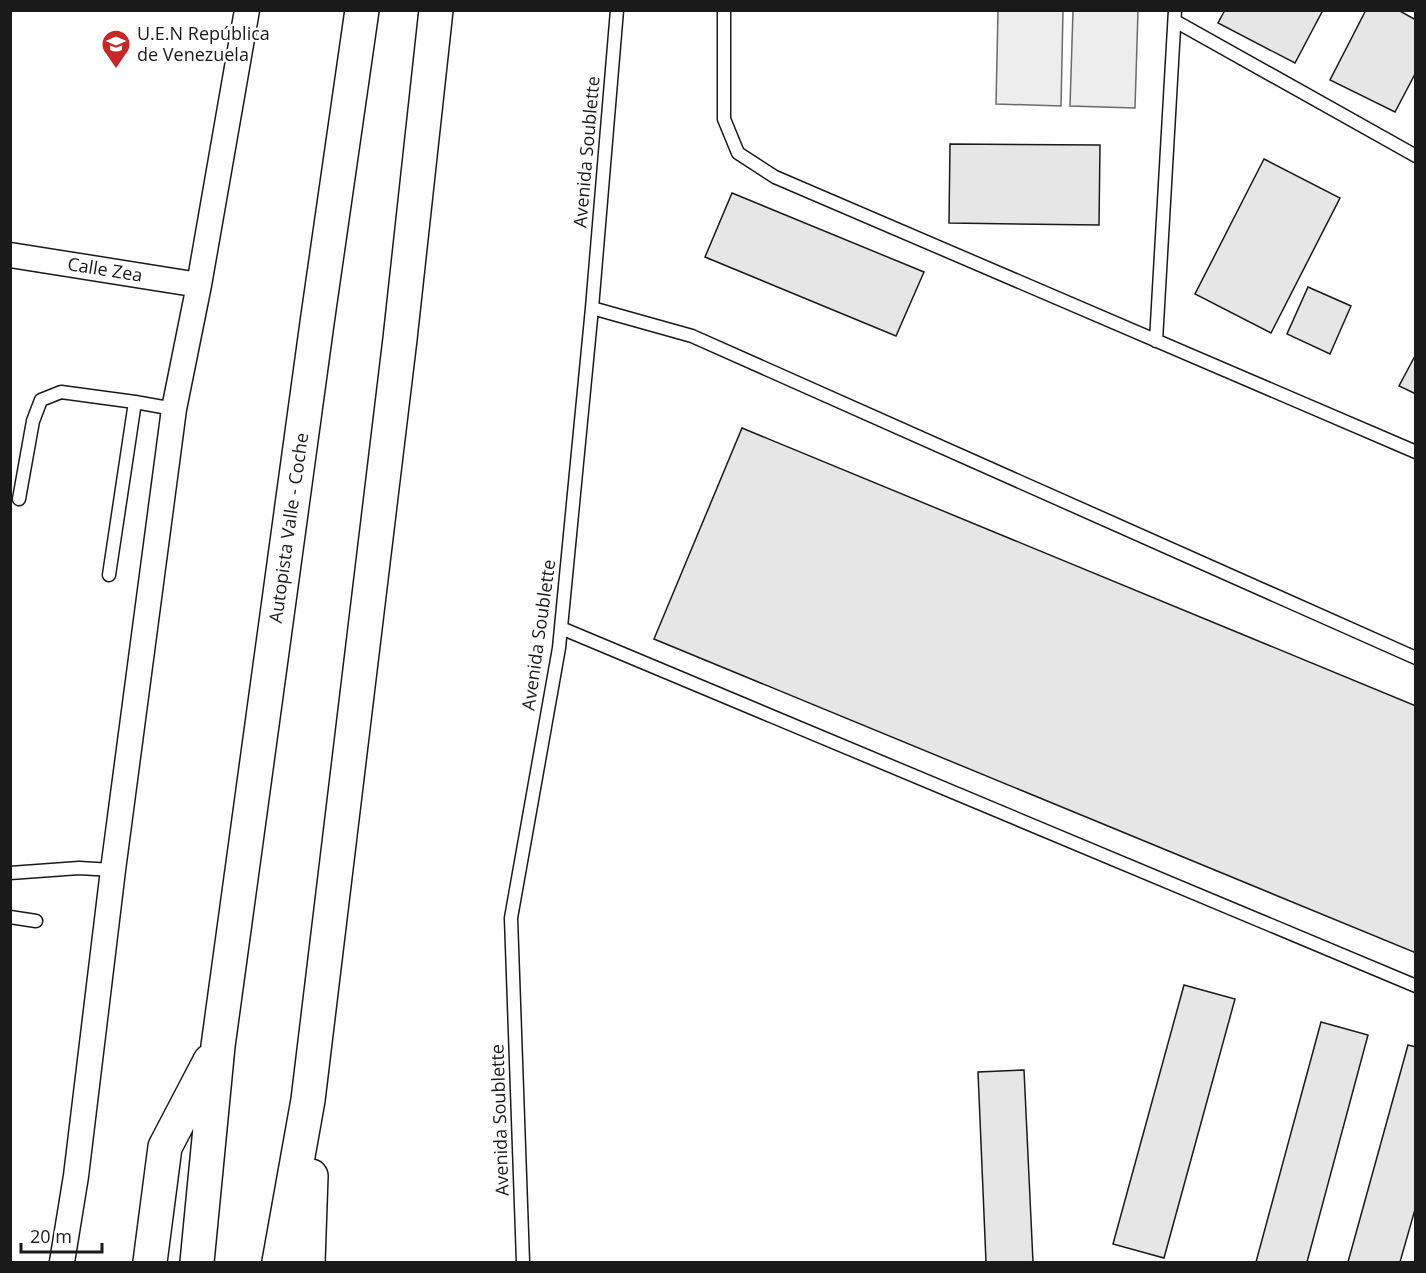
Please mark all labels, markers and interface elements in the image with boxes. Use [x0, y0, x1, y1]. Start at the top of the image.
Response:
place label: U.E.N República de Venezuela [137, 21, 270, 66]
school or university icon: U.E.N República de Venezuela [100, 28, 132, 70]
street label: Avenida Soublette [567, 75, 605, 229]
street label: Calle Zea [66, 251, 144, 287]
street label: Autopista Valle - Coche [263, 431, 313, 625]
street label: Avenida Soublette [516, 558, 560, 712]
street label: Avenida Soublette [484, 1044, 514, 1196]
scale bar [21, 1216, 102, 1254]
text: 20 m [30, 1224, 72, 1248]

